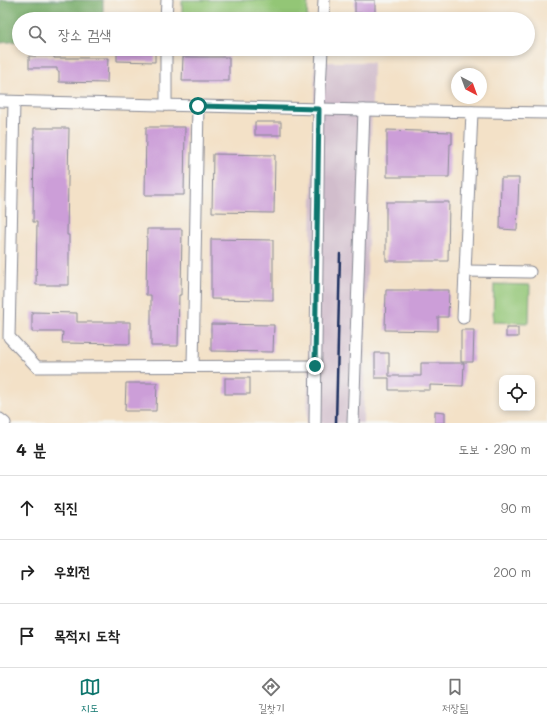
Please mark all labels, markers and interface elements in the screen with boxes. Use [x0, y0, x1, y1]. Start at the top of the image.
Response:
search box [12, 12, 535, 56]
icon: search [26, 23, 48, 45]
text: 장소 검색 [58, 24, 111, 44]
north arrow [451, 68, 487, 104]
route start [189, 97, 207, 115]
route end [306, 357, 324, 375]
map controls [499, 375, 535, 411]
button: locate [499, 375, 535, 411]
text: 4 분 [16, 438, 47, 460]
text: 도보 · 290 m [459, 440, 531, 457]
icon: ahead [16, 497, 38, 519]
text: 직진 [54, 497, 78, 517]
text: 90 m [501, 499, 531, 516]
icon: right [16, 561, 38, 583]
text: 우회전 [54, 561, 90, 581]
text: 200 m [493, 563, 531, 580]
icon: arrive [16, 625, 38, 647]
text: 목적지 도착 [54, 625, 120, 645]
tab: 지도 [79, 676, 101, 716]
tab: 길찾기 [258, 676, 284, 716]
tab: 저장됨 [442, 676, 468, 716]

